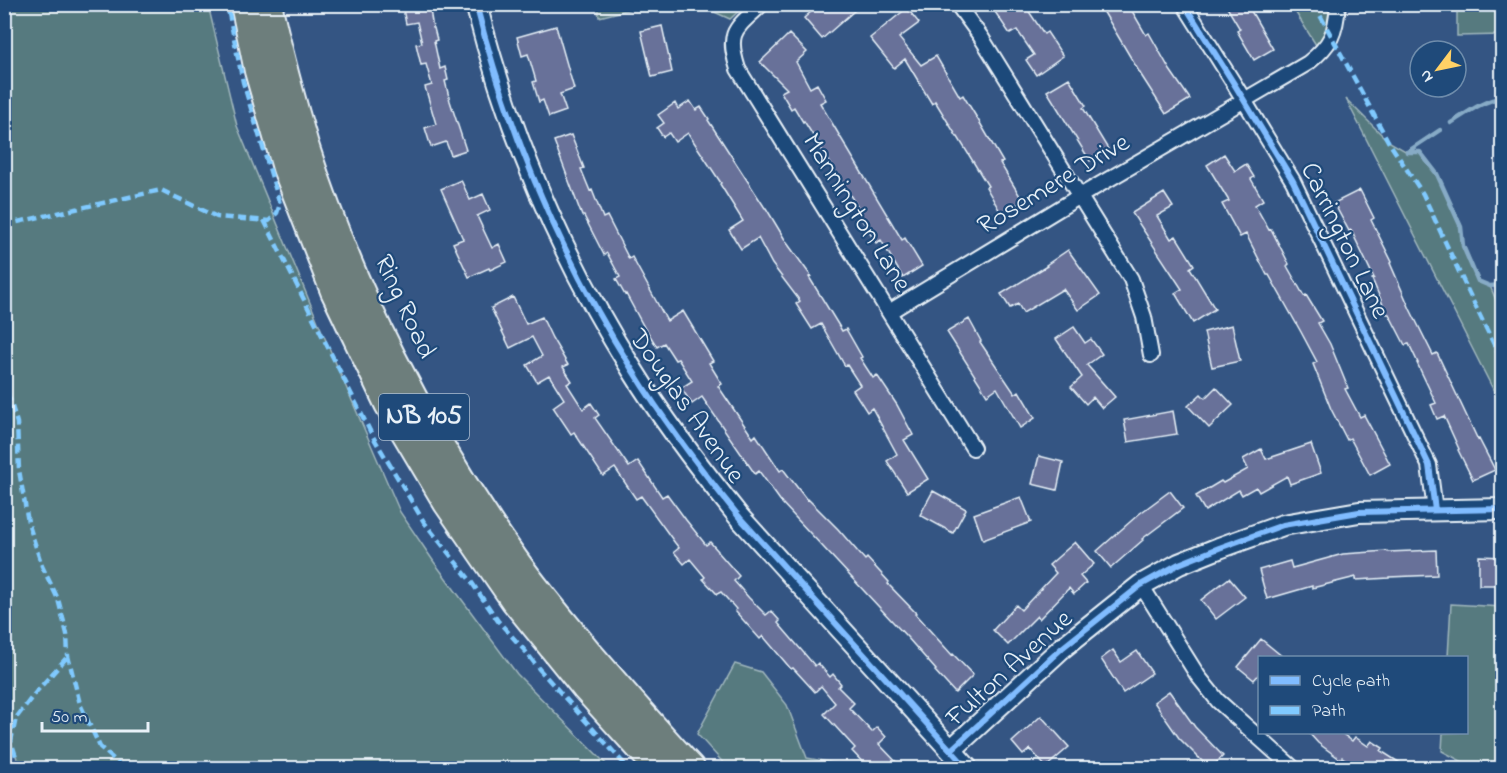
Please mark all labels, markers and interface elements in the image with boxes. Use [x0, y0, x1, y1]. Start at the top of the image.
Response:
north arrow [1408, 39, 1468, 99]
text: N [1414, 65, 1440, 87]
street label: Rosemere Drive [970, 124, 1138, 246]
street label: Mannington Lane [791, 126, 921, 301]
street label: Carrington Lane [1289, 156, 1399, 327]
street label: Ring Road [363, 249, 445, 365]
street label: Douglas Avenue [618, 321, 754, 493]
road number: NB 105 [379, 394, 469, 440]
street label: Fulton Avenue [937, 601, 1083, 737]
legend [1258, 656, 1468, 734]
text: Cycle path [1312, 669, 1390, 695]
scale bar [42, 695, 148, 733]
text: Path [1312, 699, 1346, 725]
text: 50 m [51, 705, 88, 731]

